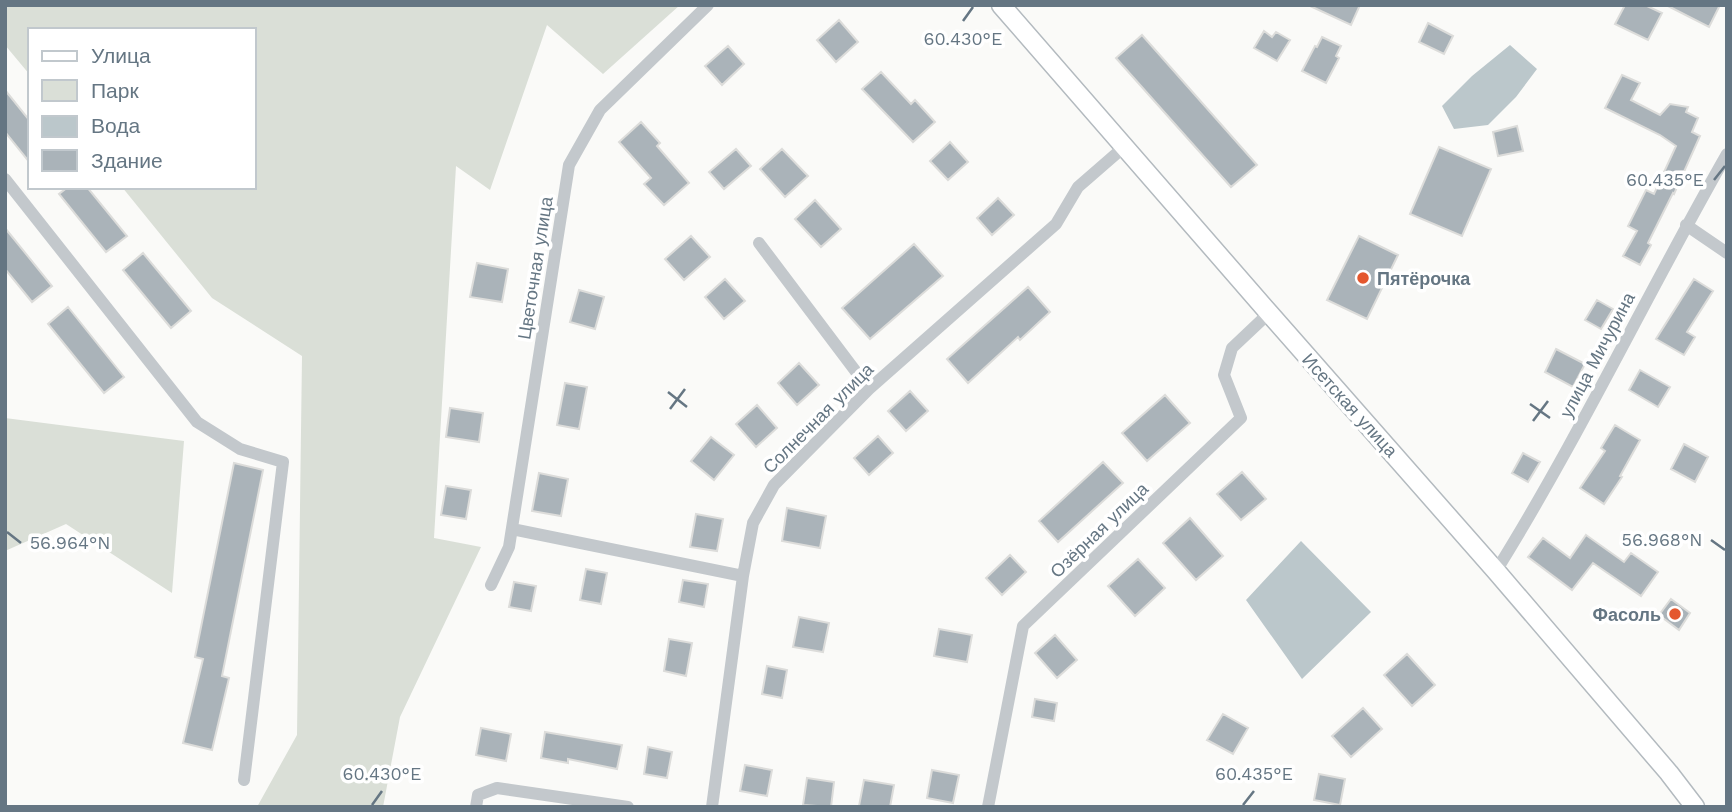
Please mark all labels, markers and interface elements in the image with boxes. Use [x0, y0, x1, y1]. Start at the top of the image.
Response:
legend [28, 28, 256, 189]
text: 60.430°E [924, 28, 1002, 49]
text: Улица [91, 43, 151, 68]
text: Парк [91, 78, 139, 103]
text: Вода [91, 113, 140, 138]
text: Здание [91, 148, 163, 173]
text: 60.435°E [1626, 169, 1704, 190]
street label: Цветочная улица [513, 194, 557, 341]
place label: Пятёрочка [1377, 268, 1471, 289]
marker: Пятёрочка [1355, 270, 1371, 286]
street label: улица Мичурина [1555, 288, 1639, 421]
street label: Исетская улица [1298, 349, 1403, 462]
street label: Солнечная улица [759, 358, 878, 477]
street label: Озёрная улица [1046, 477, 1153, 582]
text: 56.968°N [1622, 529, 1702, 550]
text: 56.964°N [30, 532, 110, 553]
place label: Фасоль [1593, 604, 1661, 625]
marker: Фасоль [1667, 606, 1683, 622]
text: 60.430°E [343, 763, 421, 784]
text: 60.435°E [1215, 763, 1293, 784]

